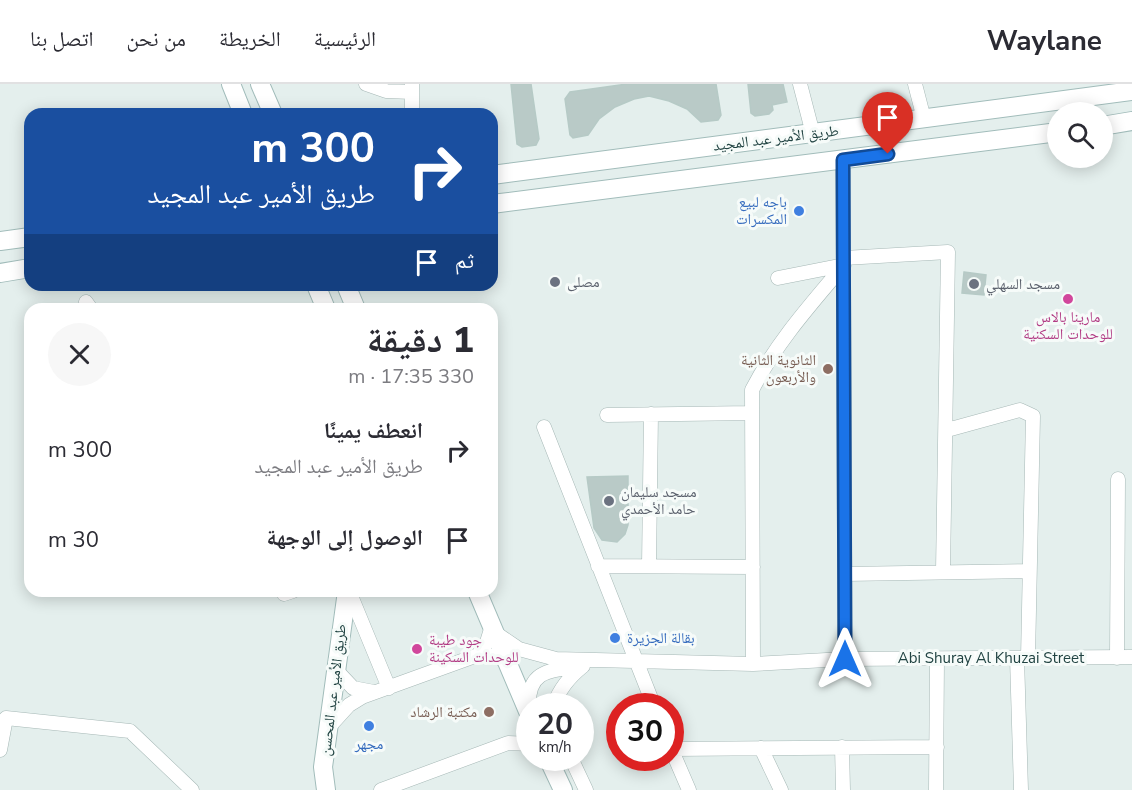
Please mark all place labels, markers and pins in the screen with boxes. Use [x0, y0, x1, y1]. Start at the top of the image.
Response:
pin [862, 92, 913, 154]
place label: باجه لبيع المكسرات [736, 192, 787, 229]
marker: باجه لبيع المكسرات [792, 204, 806, 218]
place label: مصلى [567, 272, 600, 292]
place label: مسجد السهلي [986, 274, 1060, 296]
marker: مصلى [548, 275, 562, 289]
marker: مسجد السهلي [967, 277, 981, 291]
marker: مارينا بالاس للوحدات السكنية [1061, 292, 1075, 306]
place label: مارينا بالاس للوحدات السكنية [1023, 307, 1113, 344]
place label: الثانوية الثانية والأربعون [741, 350, 816, 387]
marker: الثانوية الثانية والأربعون [821, 362, 835, 376]
place label: مسجد سليمان حامد الأحمدي [621, 482, 697, 521]
marker: مسجد سليمان حامد الأحمدي [602, 494, 616, 508]
place label: بقالة الجزيرة [627, 628, 695, 648]
place label: جود طيبة للوحدات السكينة [429, 630, 519, 667]
marker: بقالة الجزيرة [608, 631, 622, 645]
marker: جود طيبة للوحدات السكينة [410, 642, 424, 656]
place label: مكتبة الرشاد [410, 702, 477, 722]
marker: مكتبة الرشاد [482, 705, 496, 719]
marker: مجهر [362, 719, 376, 733]
place label: مجهر [354, 734, 383, 754]

